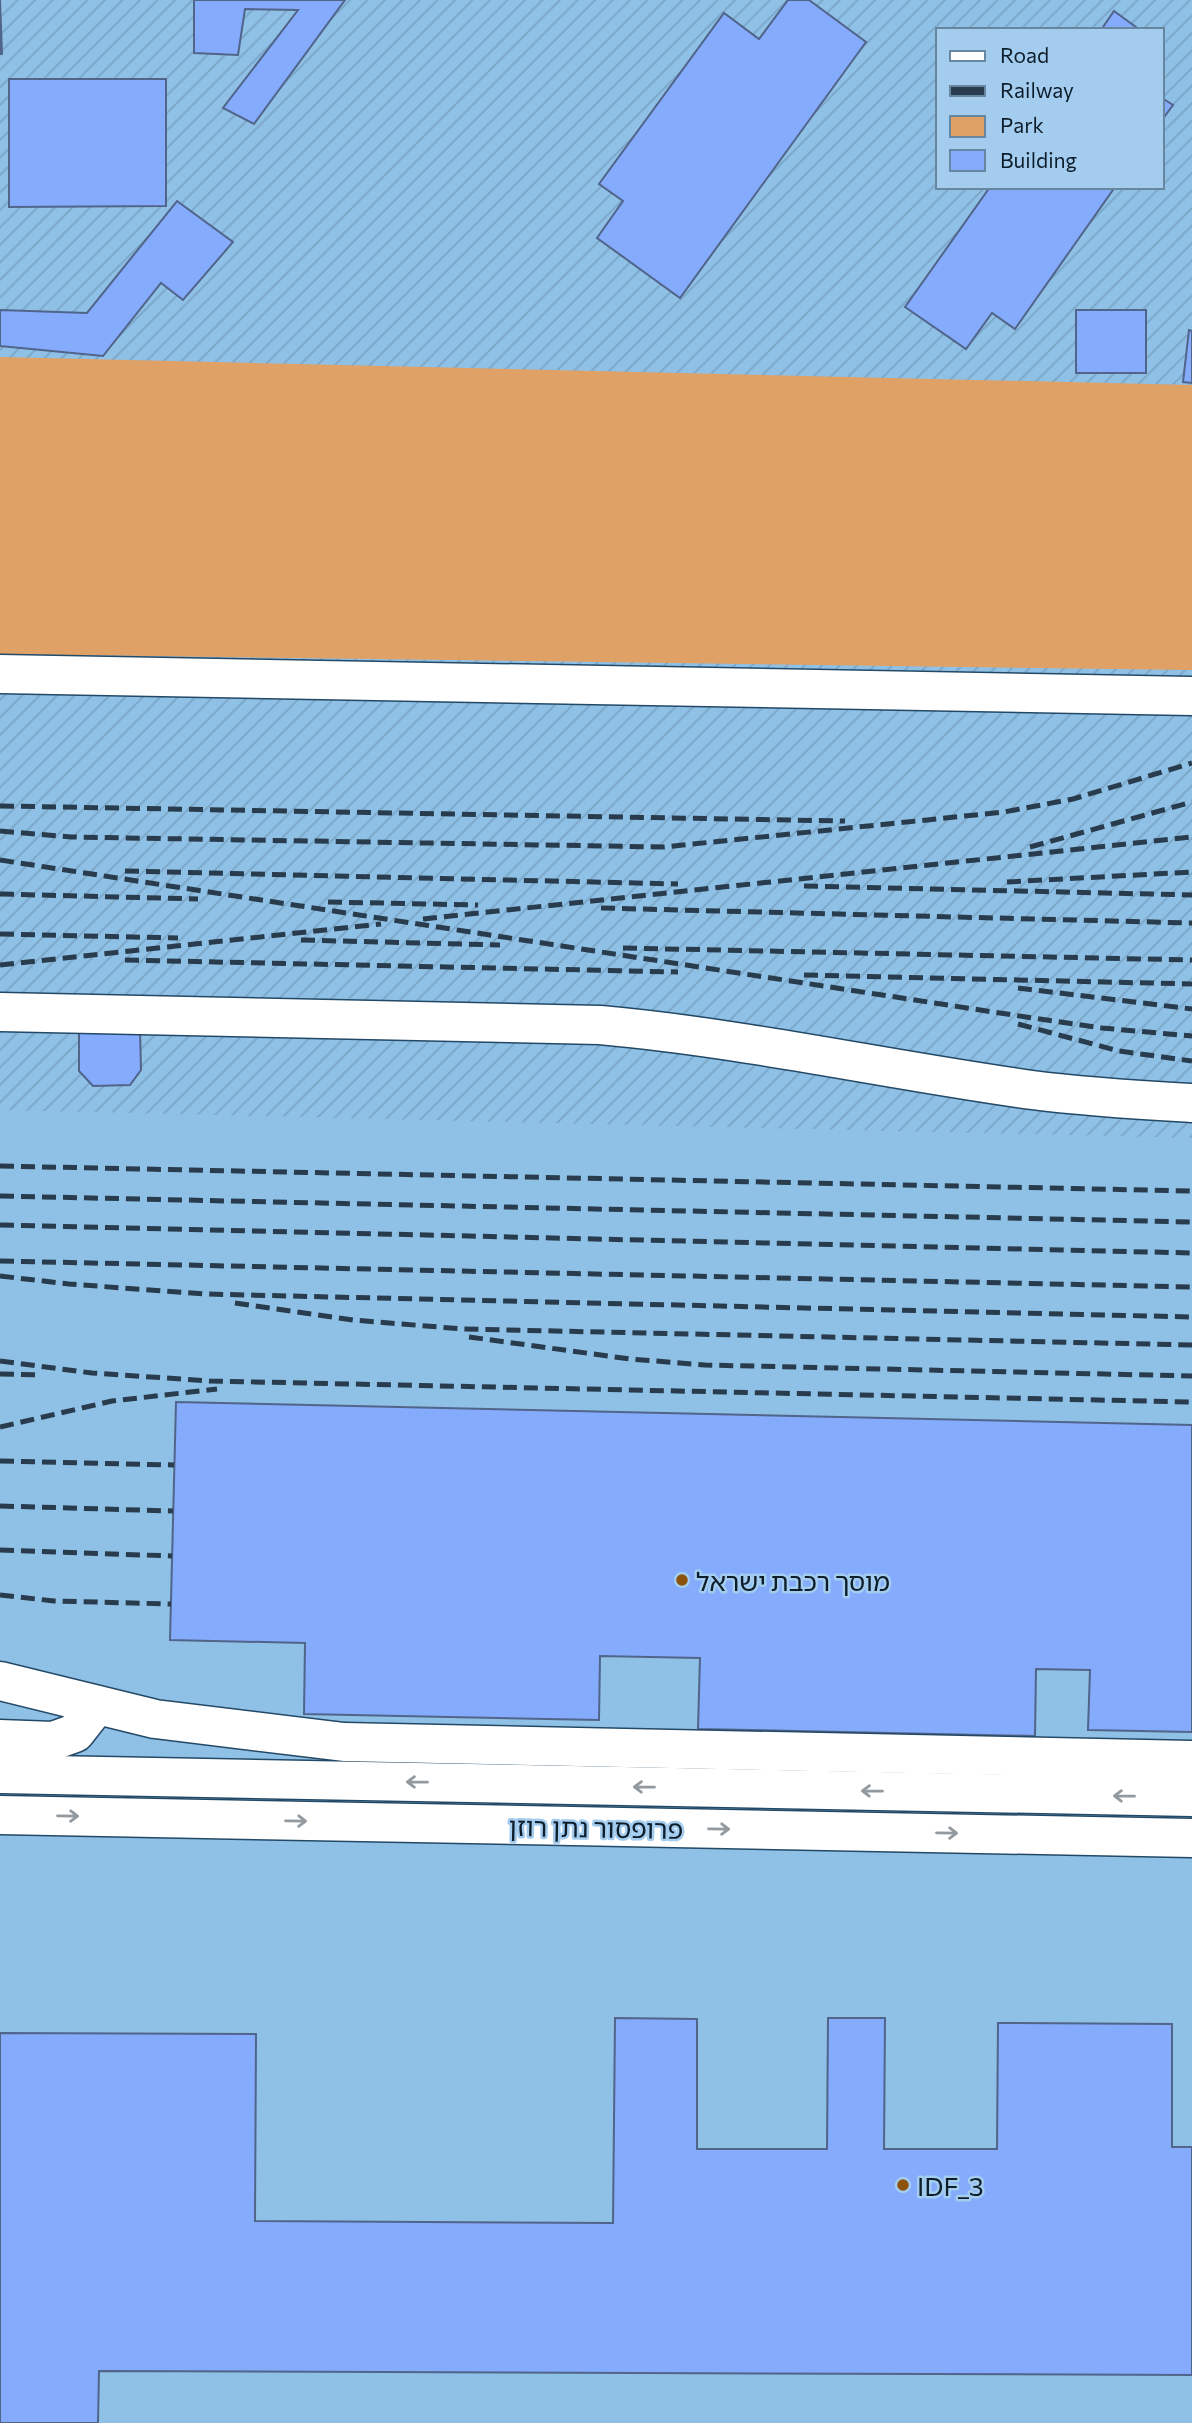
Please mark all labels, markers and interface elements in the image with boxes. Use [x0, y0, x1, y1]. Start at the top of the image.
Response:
legend [936, 28, 1164, 189]
text: Road [1000, 42, 1049, 67]
text: Railway [1000, 77, 1074, 102]
text: Park [1000, 112, 1044, 137]
text: Building [1000, 147, 1077, 172]
place label: מוסך רכבת ישראל [696, 1565, 890, 1596]
marker: מוסך רכבת ישראל [674, 1572, 690, 1588]
one-way arrow [406, 1775, 429, 1789]
one-way arrow [633, 1780, 656, 1793]
one-way arrow [861, 1784, 884, 1798]
one-way arrow [1113, 1789, 1136, 1803]
one-way arrow [56, 1810, 79, 1823]
street label: פרופסור נתן רוזן [508, 1810, 684, 1844]
one-way arrow [284, 1814, 307, 1828]
one-way arrow [707, 1822, 730, 1836]
one-way arrow [935, 1827, 958, 1840]
place label: IDF_3 [917, 2170, 984, 2201]
marker: IDF_3 [895, 2177, 911, 2193]

